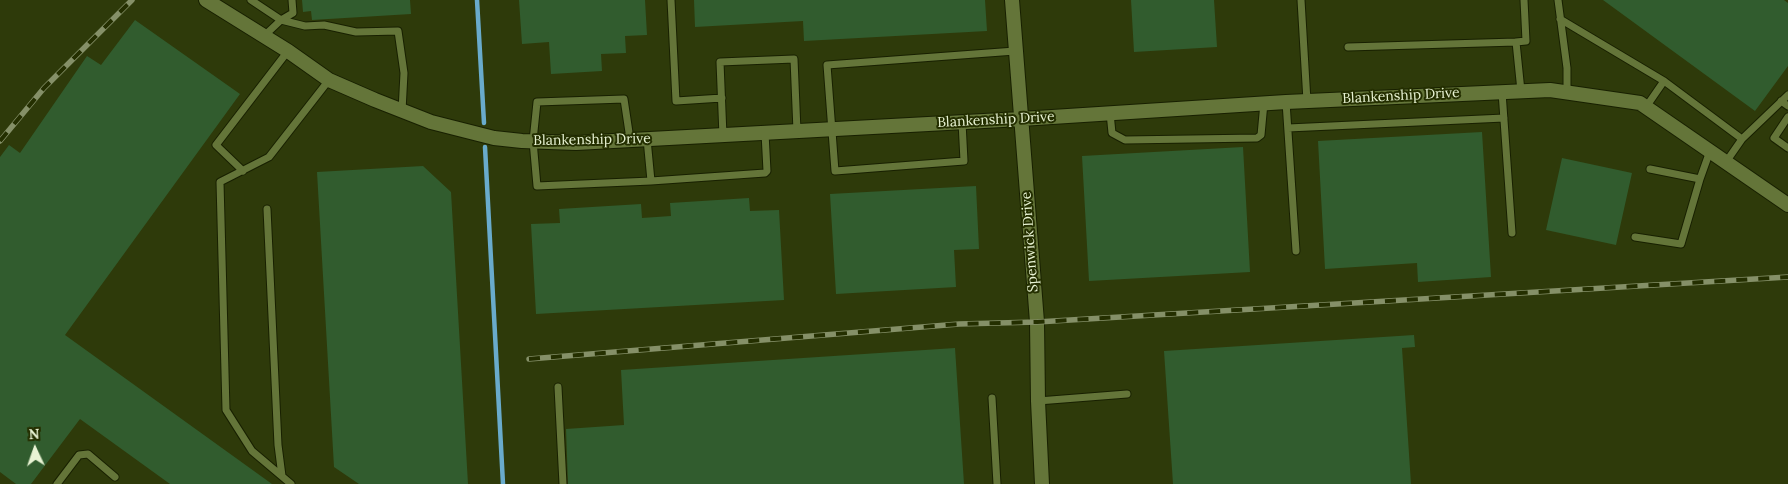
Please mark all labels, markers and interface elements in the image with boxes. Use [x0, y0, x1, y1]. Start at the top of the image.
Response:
street label: Blankenship Drive [1342, 85, 1460, 107]
street label: Blankenship Drive [937, 109, 1055, 131]
street label: Blankenship Drive [533, 131, 651, 149]
street label: Spenwick Drive [1018, 191, 1042, 293]
north arrow [10, 424, 60, 474]
text: N [28, 425, 40, 443]

